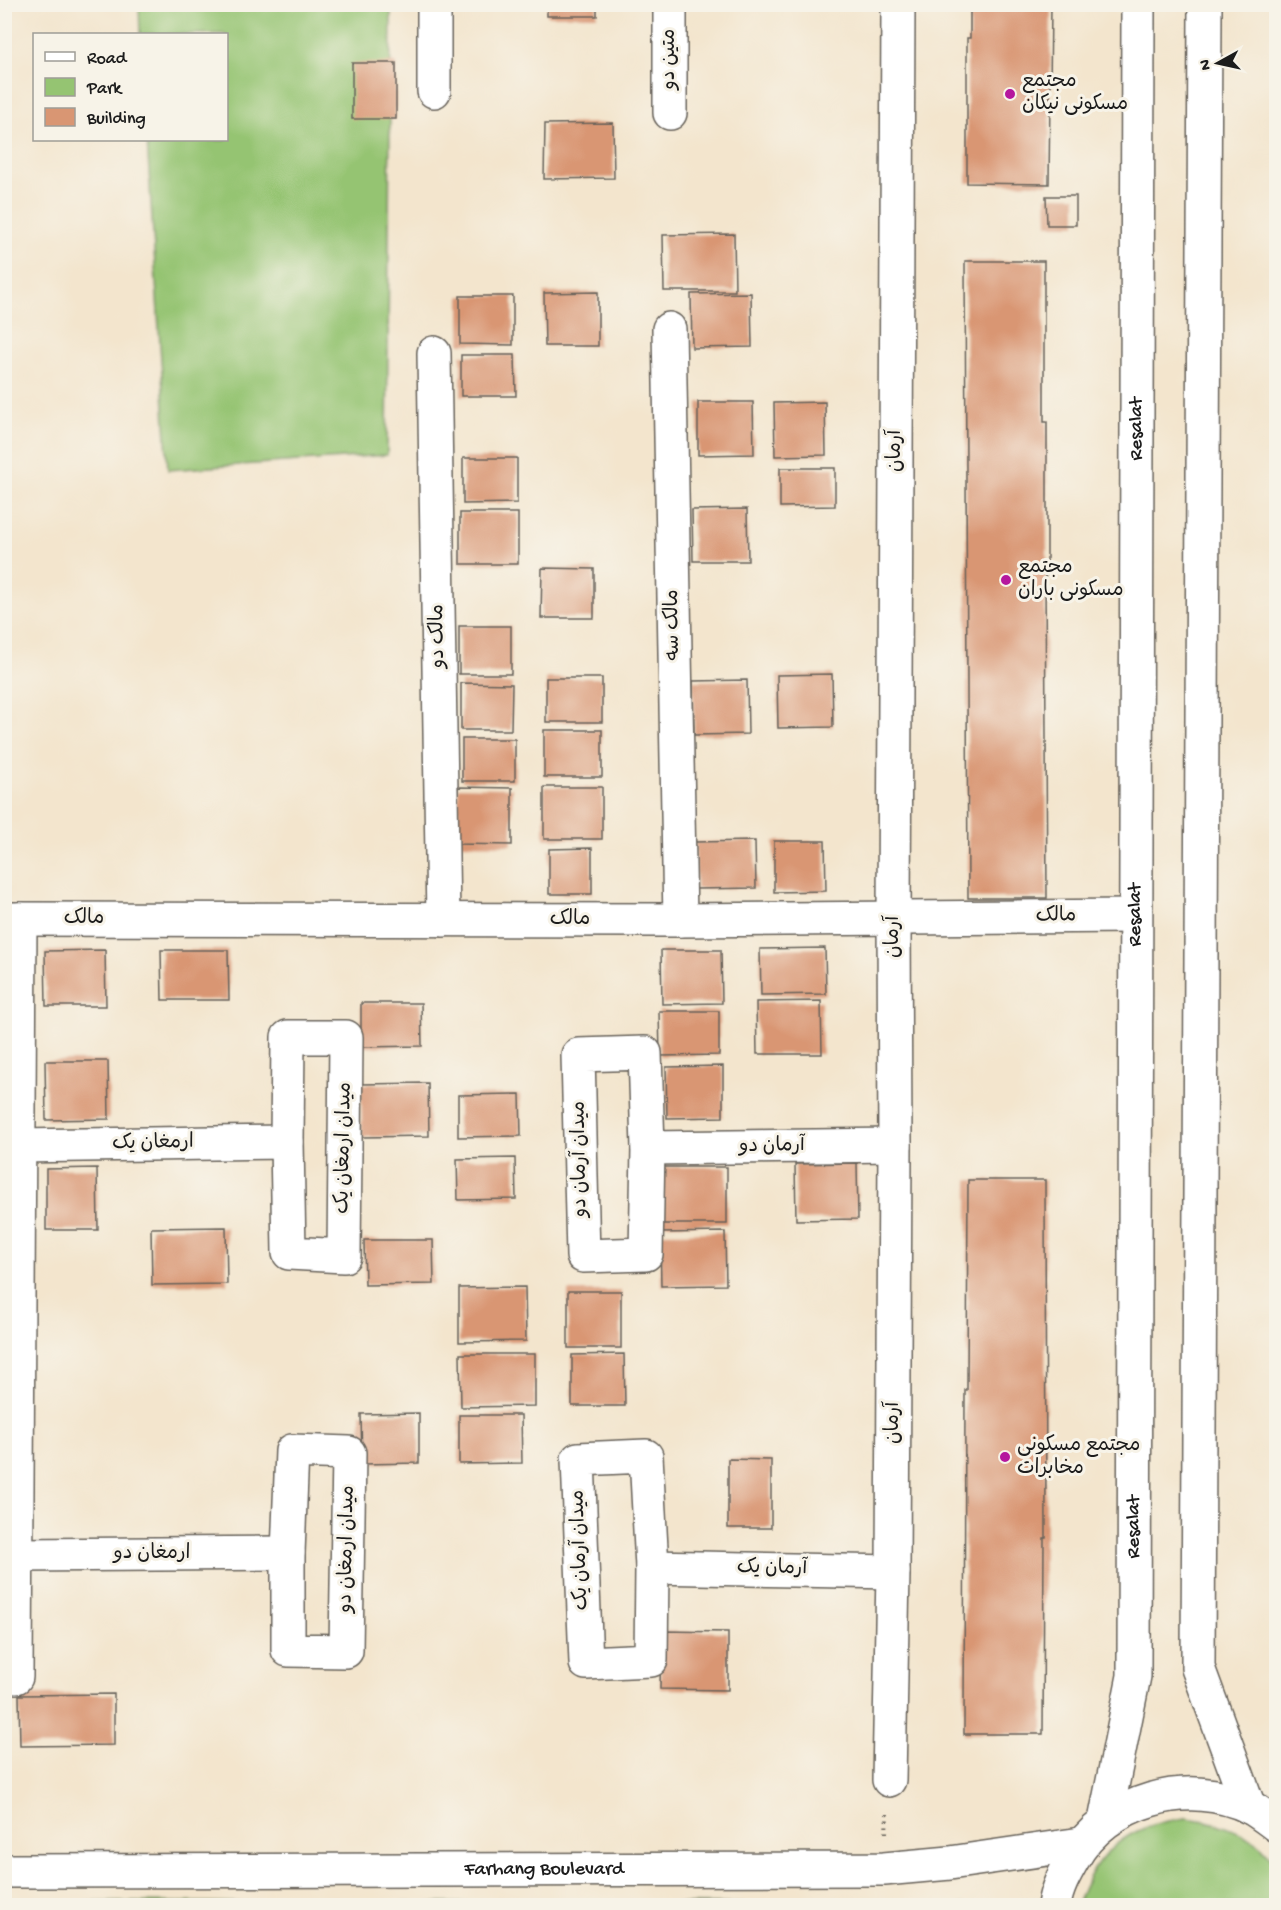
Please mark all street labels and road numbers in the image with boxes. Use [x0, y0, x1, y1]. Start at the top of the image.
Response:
street label: متین دو [659, 29, 682, 91]
street label: Resalat [1125, 396, 1149, 460]
street label: آرمان [882, 429, 908, 472]
street label: مالک سه [661, 589, 686, 661]
street label: مالک دو [426, 604, 451, 670]
street label: Resalat [1124, 882, 1147, 946]
street label: مالک [1036, 904, 1076, 929]
street label: مالک [64, 907, 104, 931]
street label: مالک [550, 908, 590, 932]
street label: آرمان [880, 915, 906, 958]
street label: میدان ارمغان یک [331, 1082, 358, 1214]
street label: میدان آرمان دو [565, 1101, 594, 1219]
street label: ارمغان یک [112, 1131, 194, 1156]
street label: آرمان دو [737, 1132, 806, 1159]
street label: آرمان [880, 1401, 906, 1444]
street label: میدان ارمغان دو [334, 1485, 361, 1615]
street label: میدان آرمان یک [564, 1489, 595, 1611]
street label: Resalat [1123, 1494, 1146, 1558]
street label: ارمغان دو [112, 1542, 190, 1566]
street label: آرمان یک [737, 1554, 808, 1581]
street label: Farhang Boulevard [463, 1858, 626, 1881]

